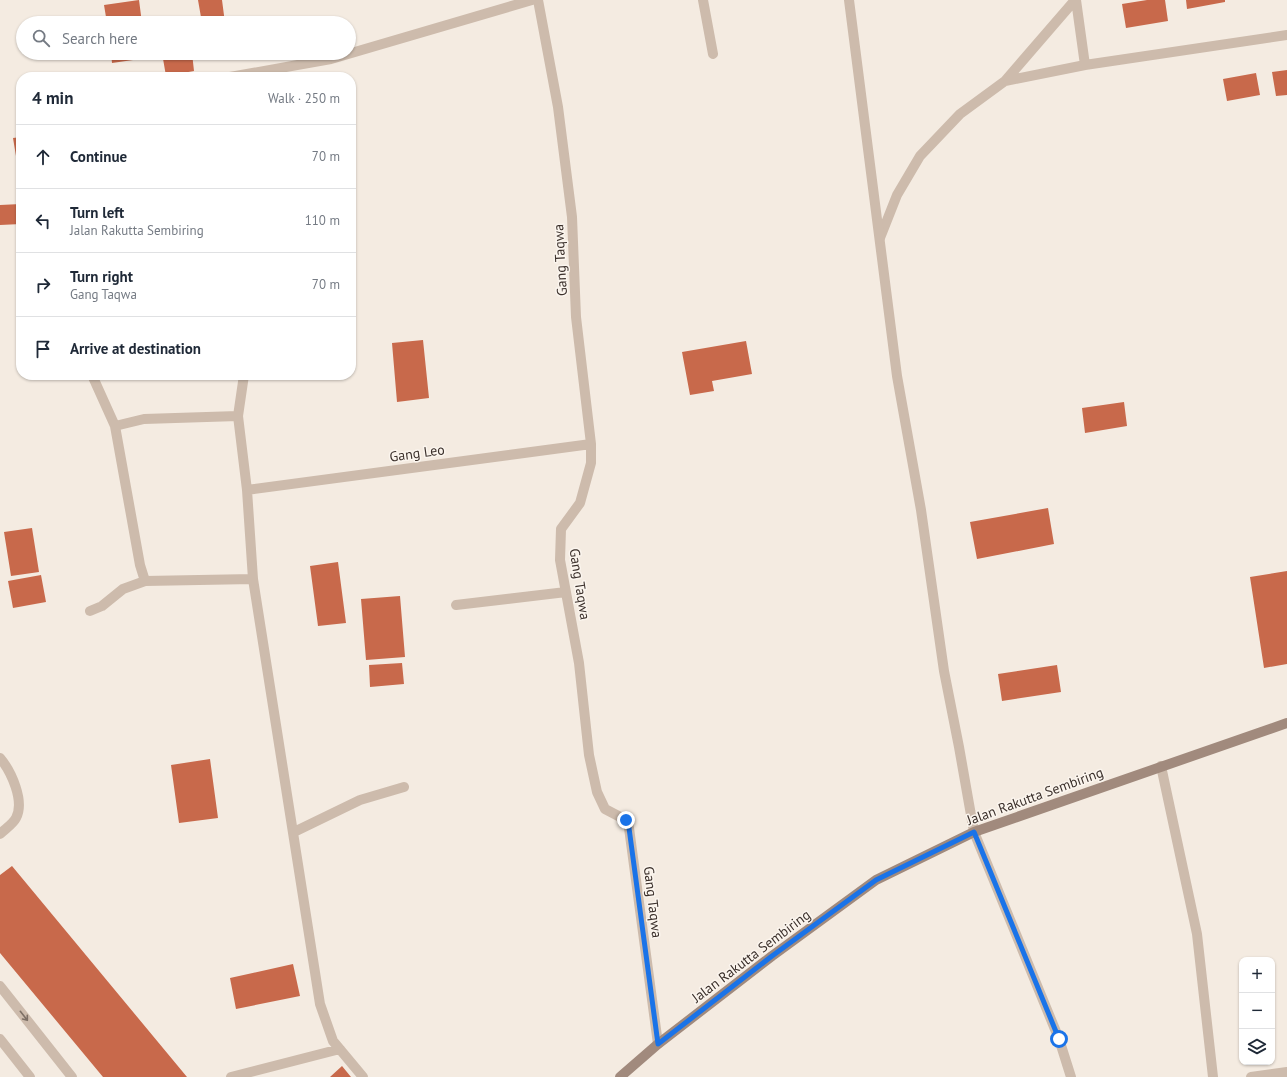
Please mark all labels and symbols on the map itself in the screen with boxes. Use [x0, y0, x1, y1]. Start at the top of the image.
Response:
street label: Gang Taqwa [549, 224, 571, 296]
street label: Gang Leo [388, 440, 446, 466]
street label: Gang Taqwa [565, 547, 595, 621]
street label: Jalan Rakutta Sembiring [963, 763, 1106, 829]
route end [617, 811, 635, 829]
street label: Gang Taqwa [640, 865, 666, 939]
street label: Jalan Rakutta Sembiring [687, 906, 814, 1007]
one-way arrow [20, 1011, 28, 1022]
route start [1050, 1030, 1068, 1048]

